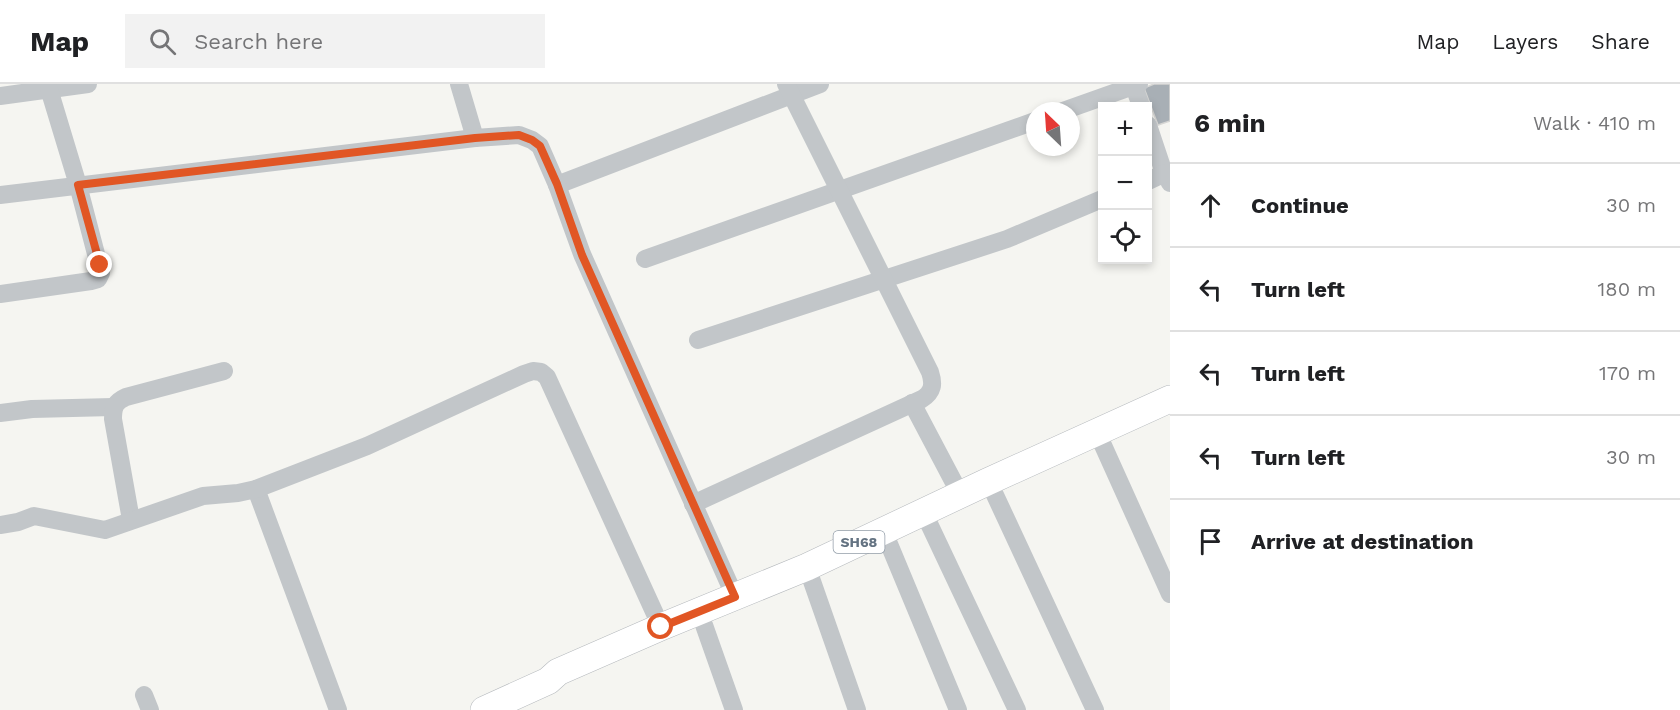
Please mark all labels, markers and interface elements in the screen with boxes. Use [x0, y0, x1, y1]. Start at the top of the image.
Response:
search box [125, 14, 545, 68]
text: Map [30, 25, 89, 58]
icon: search [146, 25, 179, 58]
text: Search here [194, 29, 323, 54]
text: Map [1416, 29, 1459, 54]
text: Layers [1492, 29, 1558, 54]
text: Share [1591, 29, 1650, 54]
north arrow [1026, 102, 1080, 156]
map controls [1098, 102, 1152, 264]
button: + [1098, 102, 1152, 156]
text: 6 min [1194, 108, 1266, 138]
text: Walk · 410 m [1533, 111, 1656, 135]
button: − [1098, 156, 1152, 210]
icon: ahead [1194, 189, 1227, 222]
text: Continue [1251, 193, 1349, 218]
text: 30 m [1606, 193, 1656, 217]
button: locate [1098, 210, 1152, 264]
route end [86, 251, 112, 277]
icon: left [1194, 273, 1227, 306]
text: Turn left [1251, 277, 1345, 302]
text: 180 m [1598, 277, 1656, 301]
icon: left [1194, 357, 1227, 390]
text: Turn left [1251, 361, 1345, 386]
text: 170 m [1599, 361, 1656, 385]
icon: left [1194, 441, 1227, 474]
text: Turn left [1251, 445, 1345, 470]
text: 30 m [1606, 445, 1656, 469]
icon: arrive [1194, 525, 1227, 558]
text: Arrive at destination [1251, 529, 1474, 554]
road number: SH68 [834, 531, 884, 553]
route start [647, 613, 673, 639]

